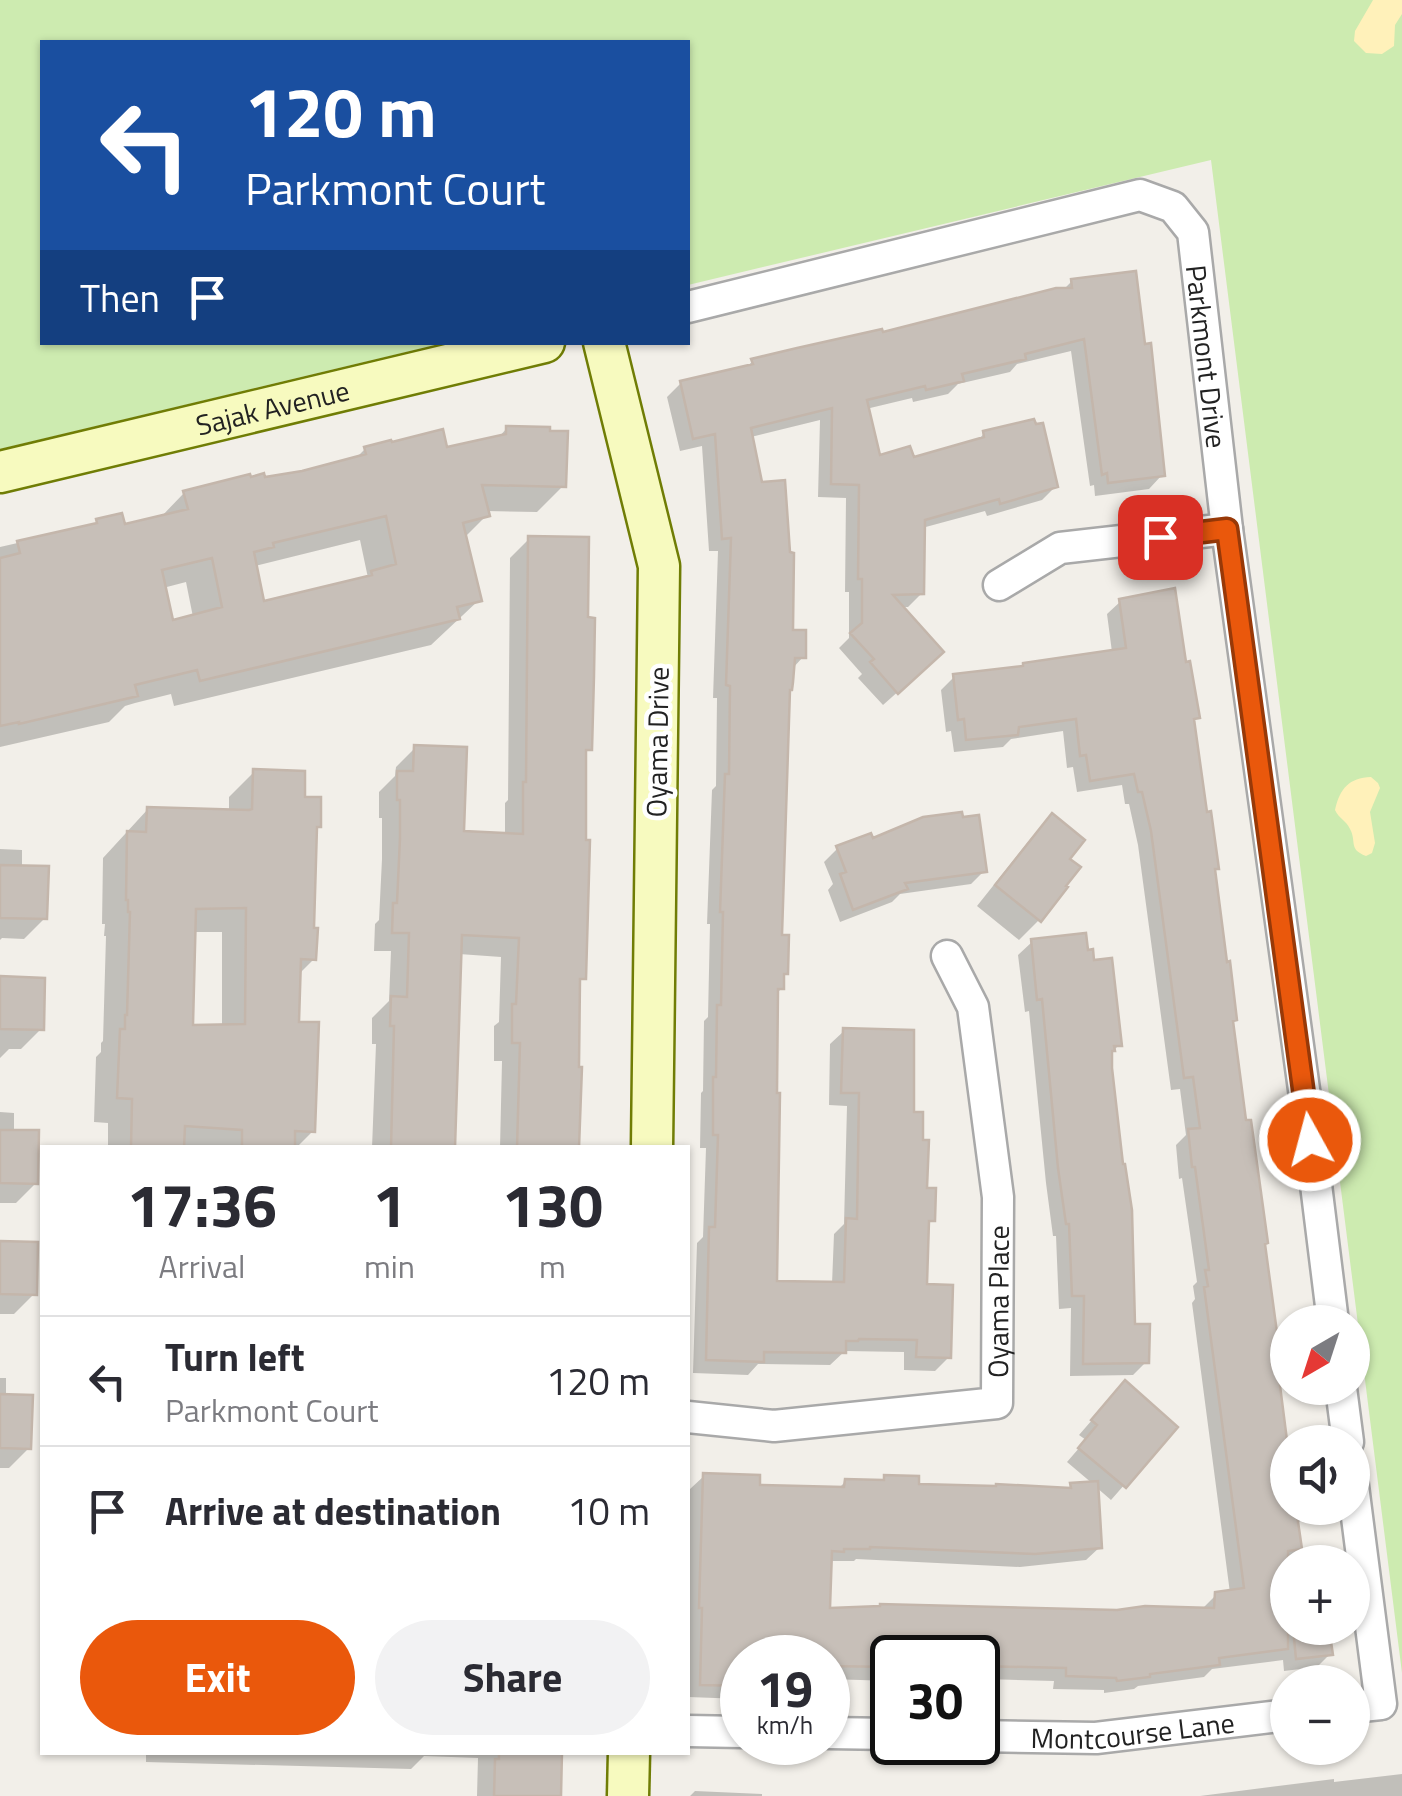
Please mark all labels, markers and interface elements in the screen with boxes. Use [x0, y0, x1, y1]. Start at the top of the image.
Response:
text: 120 m [245, 58, 437, 164]
icon: left [80, 80, 210, 210]
text: Parkmont Court [245, 154, 545, 222]
street label: Parkmont Drive [1175, 263, 1239, 450]
text: Then [80, 269, 160, 327]
icon: arrive [180, 270, 235, 325]
street label: Sajak Avenue [191, 368, 353, 446]
pin [1118, 495, 1203, 580]
icon: arrive [1133, 510, 1188, 565]
street label: Oyama Drive [634, 666, 680, 818]
position arrow [1258, 1088, 1362, 1192]
text: 17:36 [127, 1159, 277, 1250]
text: 1 [373, 1159, 406, 1250]
text: 130 [502, 1159, 603, 1250]
street label: Oyama Place [976, 1225, 1019, 1378]
text: Arrival [159, 1242, 245, 1290]
text: min [364, 1242, 415, 1290]
text: m [539, 1242, 566, 1290]
north arrow [1270, 1305, 1370, 1405]
map controls [1270, 1305, 1370, 1765]
text: Turn left [165, 1328, 305, 1386]
text: 120 m [546, 1352, 650, 1410]
icon: left [80, 1354, 135, 1409]
text: Parkmont Court [165, 1386, 379, 1434]
button: sound [1270, 1425, 1370, 1525]
text: Arrive at destination [165, 1482, 501, 1540]
text: 10 m [567, 1482, 650, 1540]
icon: arrive [80, 1484, 135, 1539]
button: + [1270, 1545, 1370, 1645]
button: Exit [80, 1620, 355, 1735]
button: Share [375, 1620, 650, 1735]
speed limit sign: 30 [870, 1635, 1000, 1765]
text: 19 [757, 1650, 813, 1726]
button: − [1270, 1665, 1370, 1765]
street label: Montcourse Lane [1030, 1700, 1237, 1760]
text: km/h [757, 1706, 813, 1744]

